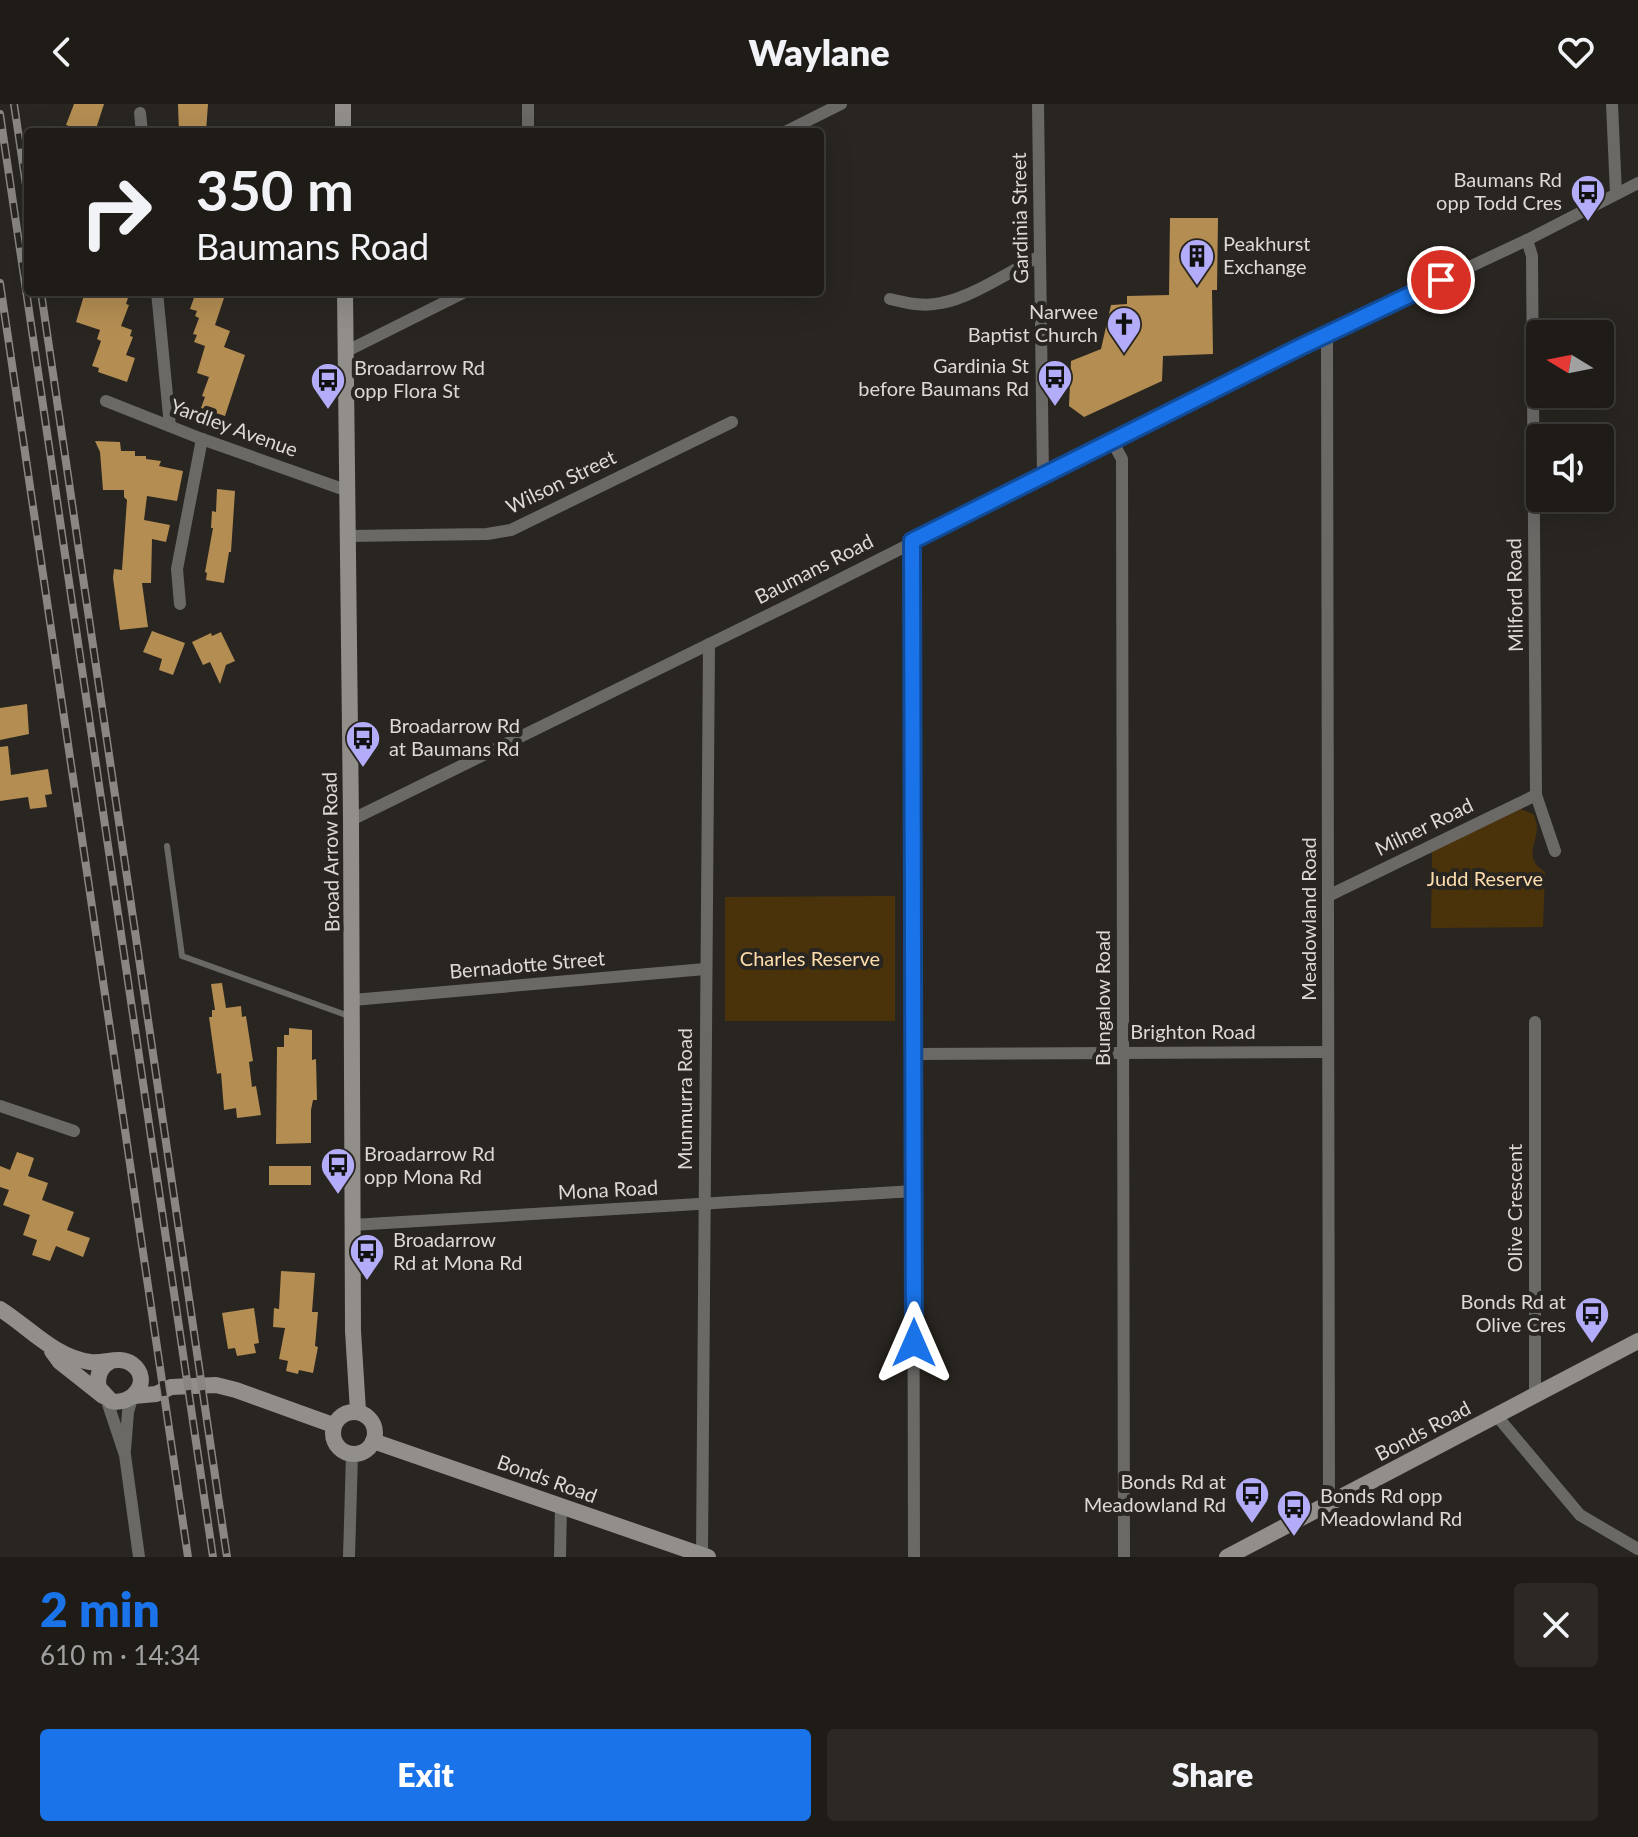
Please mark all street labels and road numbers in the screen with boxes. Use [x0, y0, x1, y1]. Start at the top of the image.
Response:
street label: Gardinia Street [1006, 152, 1032, 284]
street label: Yardley Avenue [167, 393, 301, 461]
street label: Wilson Street [502, 444, 619, 518]
street label: Baumans Road [750, 528, 877, 608]
street label: Milford Road [1501, 538, 1527, 652]
street label: Broad Arrow Road [317, 772, 343, 932]
street label: Milner Road [1371, 792, 1476, 860]
street label: Meadowland Road [1296, 837, 1320, 1001]
street label: Bungalow Road [1090, 930, 1114, 1066]
street label: Bernadotte Street [448, 945, 606, 983]
street label: Brighton Road [1130, 1019, 1256, 1043]
street label: Munmurra Road [672, 1028, 696, 1170]
street label: Olive Crescent [1502, 1144, 1526, 1272]
street label: Mona Road [557, 1174, 659, 1204]
street label: Bonds Road [1371, 1395, 1474, 1465]
street label: Bonds Road [494, 1449, 601, 1507]

